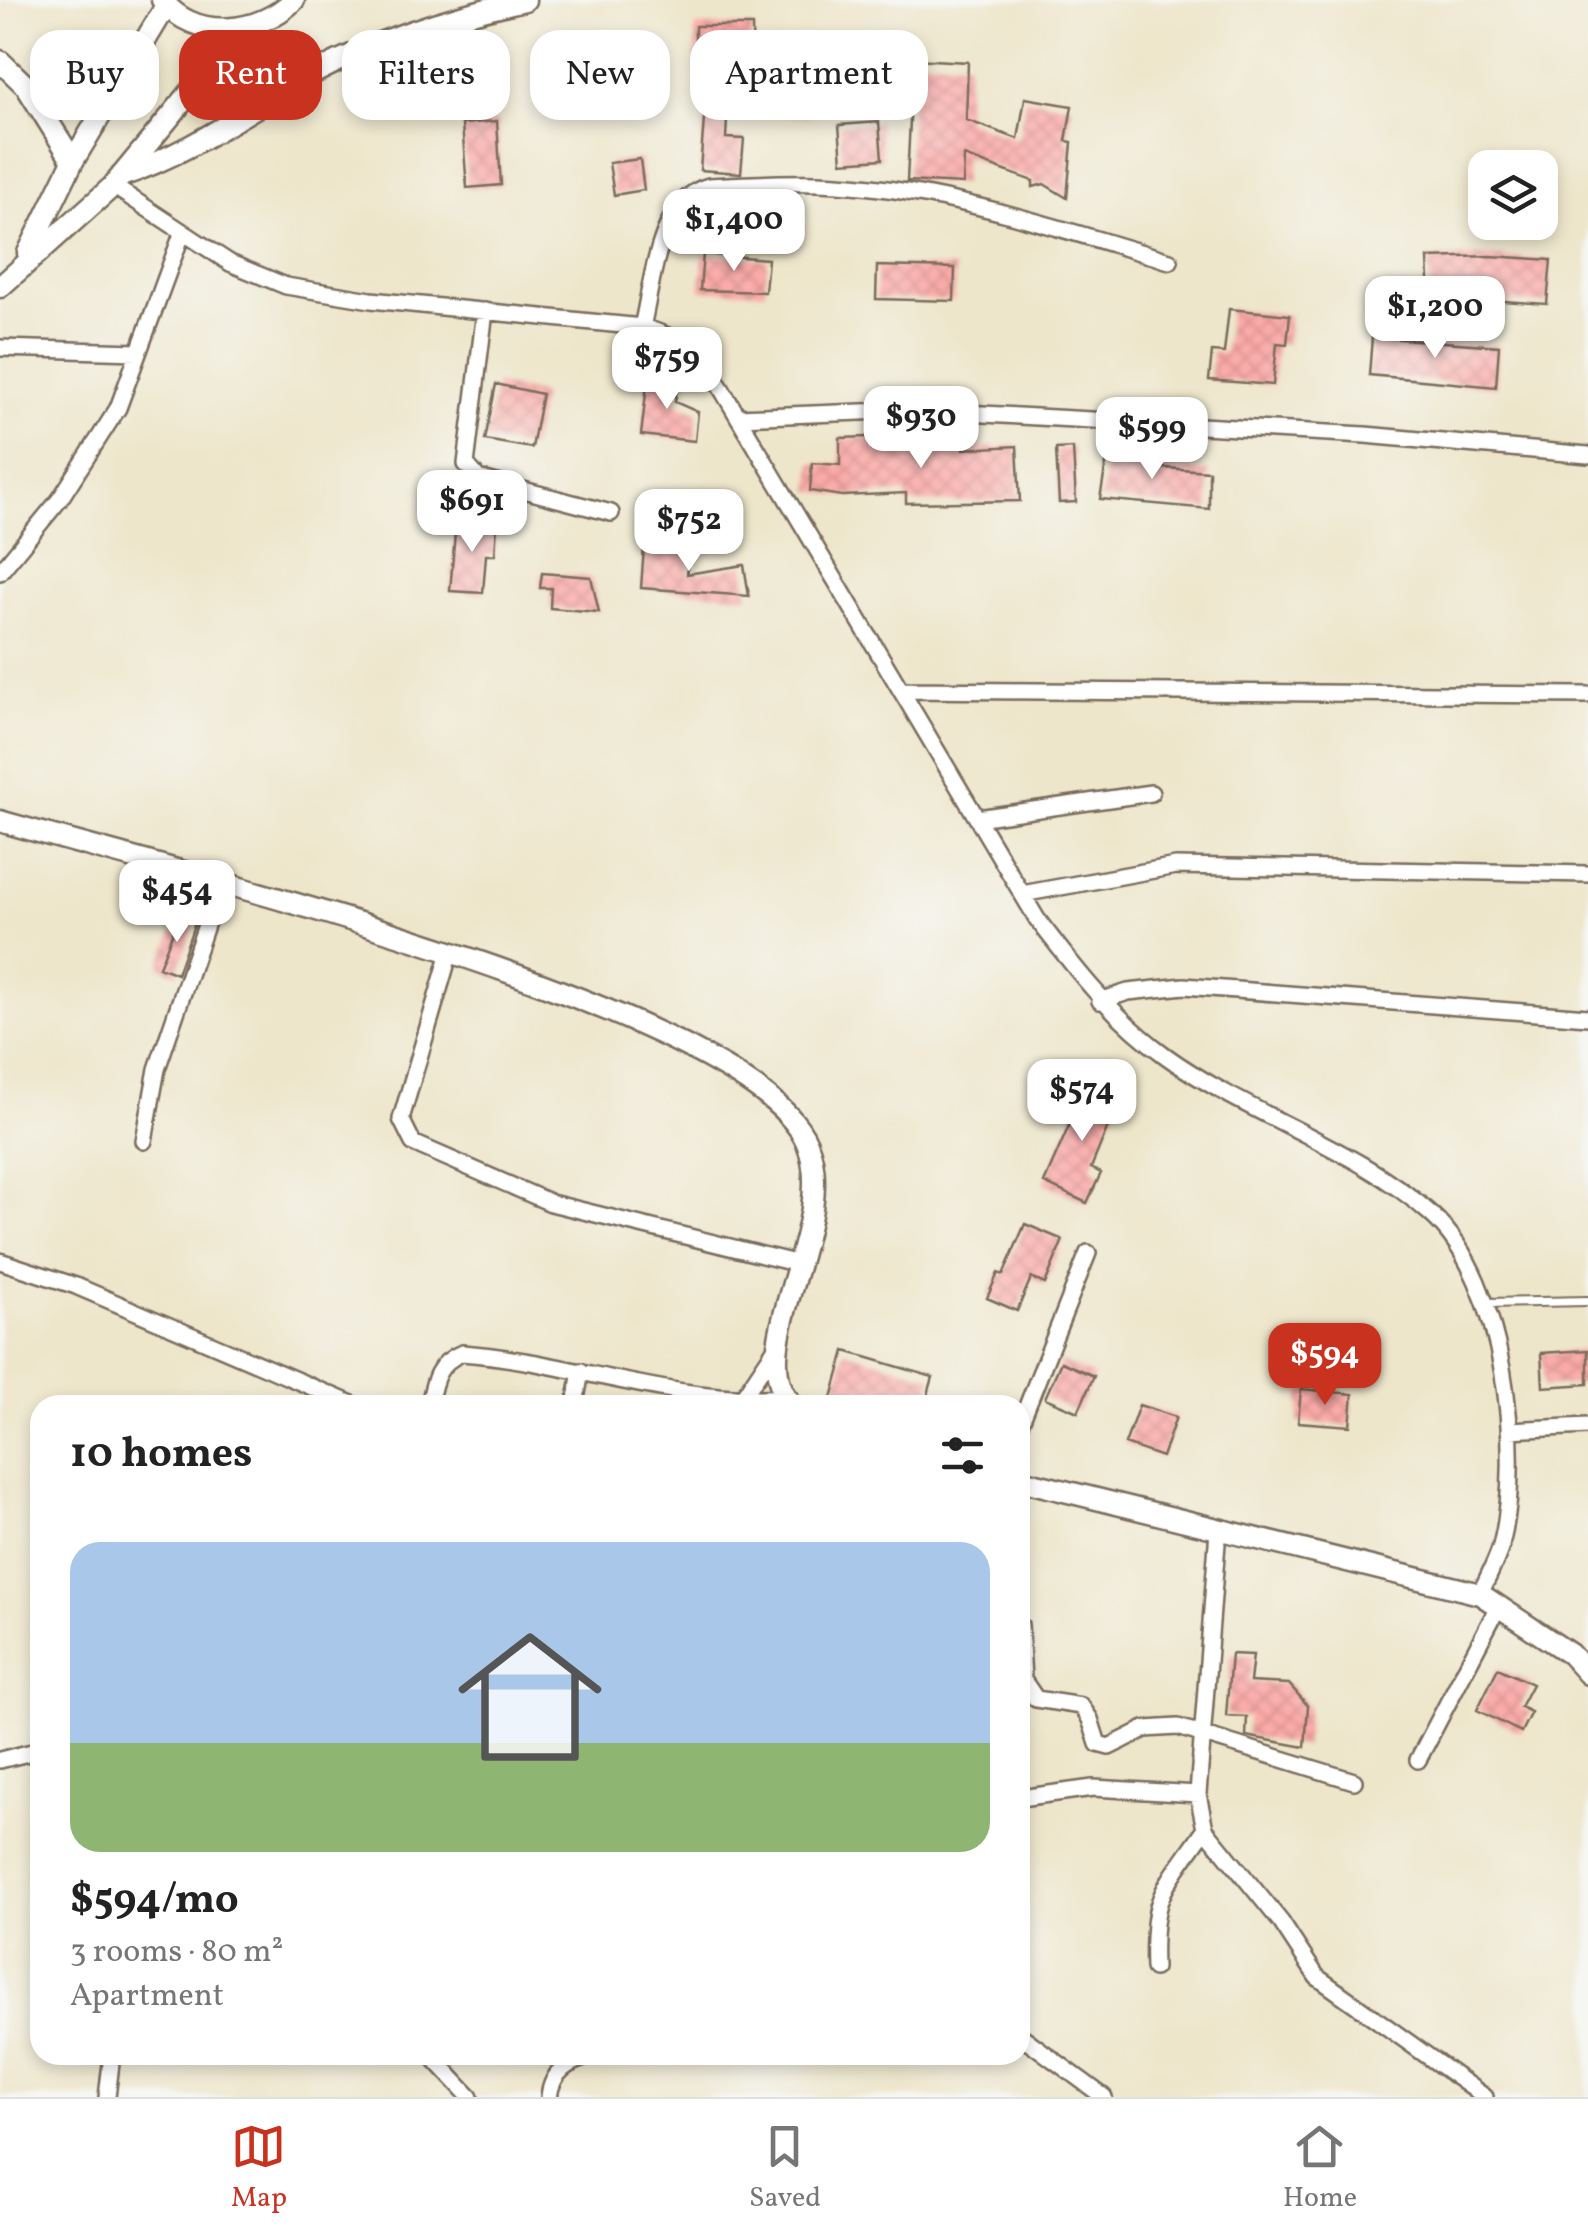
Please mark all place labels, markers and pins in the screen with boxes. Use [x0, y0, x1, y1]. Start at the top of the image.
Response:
pin: $1,400 [653, 189, 815, 274]
pin: $1,200 [1354, 276, 1516, 361]
pin: $759 [608, 327, 726, 412]
pin: $930 [862, 386, 980, 471]
pin: $599 [1093, 397, 1211, 482]
pin: $691 [413, 470, 531, 555]
pin: $752 [630, 489, 748, 574]
pin: $454 [118, 860, 236, 945]
pin: $574 [1023, 1059, 1141, 1144]
pin: $594 [1266, 1323, 1384, 1408]

